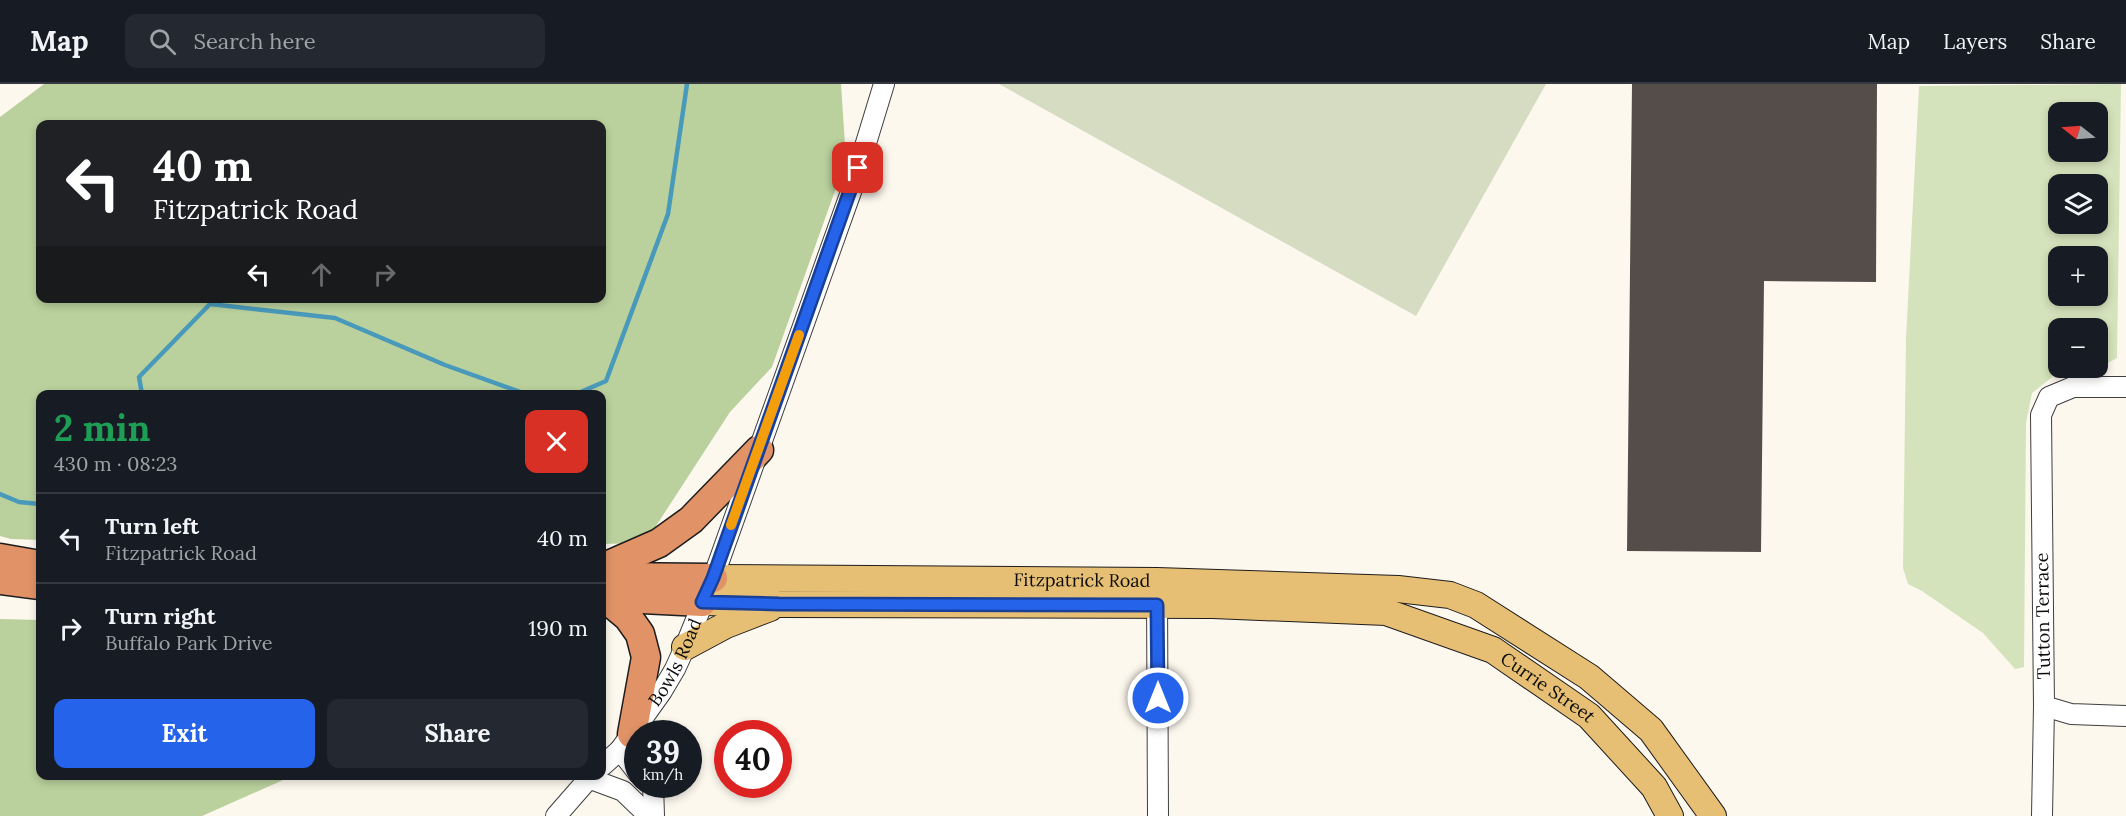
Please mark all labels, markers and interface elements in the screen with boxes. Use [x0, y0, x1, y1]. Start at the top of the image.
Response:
search box [125, 14, 545, 68]
text: Map [30, 23, 89, 59]
icon: search [146, 25, 179, 58]
text: Search here [194, 27, 316, 55]
text: Map [1867, 28, 1910, 55]
text: Layers [1943, 28, 2007, 55]
text: Share [2040, 28, 2096, 55]
north arrow [2048, 102, 2108, 162]
map controls [2048, 102, 2108, 378]
text: 40 m [153, 139, 252, 193]
pin [832, 142, 883, 193]
icon: left [54, 144, 132, 222]
icon: arrive [841, 151, 874, 184]
button: layers [2048, 174, 2108, 234]
text: Fitzpatrick Road [153, 192, 358, 226]
button: + [2048, 246, 2108, 306]
icon: left [242, 258, 275, 291]
icon: ahead [305, 258, 338, 291]
icon: right [368, 258, 401, 291]
button: − [2048, 318, 2108, 378]
text: 2 min [54, 405, 151, 451]
button: close [525, 410, 588, 473]
text: 430 m · 08:23 [54, 451, 177, 476]
text: Turn left [105, 512, 199, 540]
icon: left [54, 522, 87, 555]
text: 40 m [537, 524, 588, 552]
text: Fitzpatrick Road [105, 540, 257, 565]
street label: Tutton Terrace [2030, 552, 2055, 680]
street label: Fitzpatrick Road [1014, 568, 1151, 592]
text: Turn right [105, 602, 216, 630]
icon: right [54, 612, 87, 645]
text: 190 m [528, 614, 588, 642]
street label: Bowls Road [643, 615, 706, 711]
text: Buffalo Park Drive [105, 630, 273, 655]
street label: Currie Street [1496, 647, 1601, 727]
position arrow [1126, 666, 1190, 730]
button: Exit [54, 699, 315, 768]
button: Share [327, 699, 588, 768]
speed limit sign: 40 [714, 720, 792, 798]
text: 39 [646, 733, 680, 771]
text: km/h [643, 765, 683, 784]

